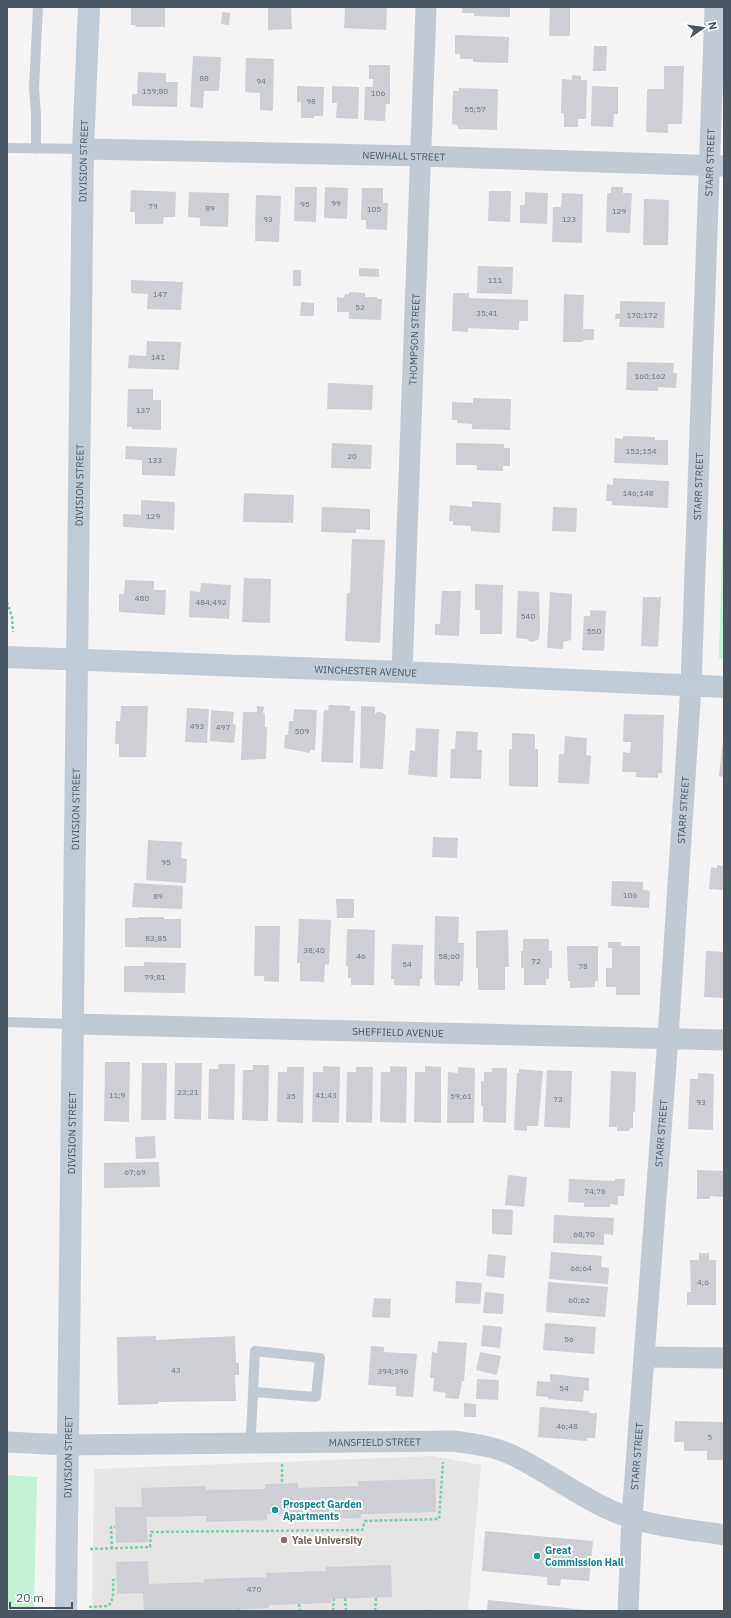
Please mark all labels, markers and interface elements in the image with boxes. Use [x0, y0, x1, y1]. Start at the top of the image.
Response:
north arrow [683, 8, 723, 48]
text: N [705, 20, 720, 31]
house number: 88 [199, 73, 209, 83]
house number: 94 [256, 76, 266, 86]
house number: 159;80 [142, 86, 168, 96]
house number: 106 [371, 88, 385, 98]
house number: 98 [306, 96, 316, 106]
house number: 55;57 [464, 104, 486, 114]
street label: DIVISION STREET [76, 119, 91, 202]
street label: STARR STREET [702, 128, 717, 197]
street label: NEWHALL STREET [362, 148, 446, 163]
house number: 99 [331, 198, 341, 208]
house number: 95 [300, 199, 310, 209]
house number: 79 [148, 201, 158, 211]
house number: 89 [205, 203, 215, 213]
house number: 105 [367, 204, 381, 214]
house number: 129 [612, 206, 626, 216]
house number: 93 [263, 214, 273, 224]
house number: 123 [562, 214, 576, 224]
house number: 111 [488, 275, 502, 285]
house number: 147 [153, 289, 167, 299]
street label: THOMPSON STREET [406, 293, 422, 385]
house number: 52 [355, 302, 365, 312]
house number: 35;41 [476, 308, 498, 318]
house number: 170;172 [626, 310, 658, 320]
house number: 141 [151, 352, 165, 362]
house number: 160;162 [634, 371, 666, 381]
house number: 137 [136, 405, 150, 415]
street label: DIVISION STREET [72, 444, 86, 526]
house number: 152;154 [625, 446, 657, 456]
house number: 20 [347, 451, 357, 461]
street label: STARR STREET [690, 452, 706, 520]
house number: 133 [148, 455, 162, 465]
house number: 146;148 [622, 488, 654, 498]
house number: 129 [146, 511, 160, 521]
house number: 480 [135, 593, 149, 603]
house number: 484;492 [195, 597, 227, 607]
house number: 540 [521, 611, 535, 621]
house number: 550 [587, 626, 601, 636]
street label: WINCHESTER AVENUE [314, 662, 418, 679]
house number: 493 [190, 721, 204, 731]
house number: 497 [216, 722, 230, 732]
house number: 509 [295, 726, 309, 736]
street label: DIVISION STREET [68, 768, 82, 850]
street label: STARR STREET [674, 775, 692, 844]
house number: 95 [161, 857, 171, 867]
house number: 106 [623, 890, 637, 900]
house number: 89 [153, 891, 163, 901]
house number: 83;85 [145, 933, 167, 943]
house number: 38;40 [303, 945, 325, 955]
house number: 46 [356, 951, 366, 961]
house number: 58;60 [438, 951, 460, 961]
house number: 72 [531, 956, 541, 966]
house number: 54 [402, 959, 412, 969]
house number: 78 [578, 961, 588, 971]
house number: 79;81 [144, 972, 166, 982]
street label: SHEFFIELD AVENUE [352, 1024, 444, 1040]
house number: 23;21 [177, 1087, 199, 1097]
house number: 11;9 [109, 1090, 126, 1100]
house number: 41;43 [315, 1090, 337, 1100]
street label: DIVISION STREET [65, 1091, 79, 1174]
house number: 35 [286, 1091, 296, 1101]
house number: 59;61 [450, 1091, 472, 1101]
house number: 73 [553, 1094, 563, 1104]
house number: 93 [696, 1097, 706, 1107]
street label: STARR STREET [652, 1099, 670, 1167]
house number: 67;69 [124, 1167, 146, 1177]
house number: 74;76 [584, 1186, 606, 1196]
house number: 68;70 [573, 1229, 595, 1239]
house number: 66;64 [570, 1263, 592, 1273]
house number: 4;6 [697, 1277, 709, 1287]
house number: 60;62 [568, 1295, 590, 1305]
house number: 56 [564, 1334, 574, 1344]
house number: 43 [171, 1365, 181, 1375]
house number: 394;396 [377, 1366, 409, 1376]
house number: 54 [559, 1383, 569, 1393]
street label: DIVISION STREET [61, 1415, 75, 1498]
house number: 46;48 [556, 1421, 578, 1431]
street label: STARR STREET [628, 1422, 646, 1490]
house number: 5 [708, 1432, 713, 1442]
street label: MANSFIELD STREET [329, 1435, 421, 1449]
place label: Prospect Garden Apartments [283, 1498, 362, 1523]
marker: Prospect Garden Apartments [270, 1505, 280, 1515]
place label: Yale University [292, 1534, 363, 1547]
marker: Yale University [279, 1535, 289, 1545]
place label: Great Commission Hall [545, 1544, 624, 1569]
marker: Great Commission Hall [532, 1551, 542, 1561]
scale bar [10, 1584, 72, 1610]
house number: 470 [247, 1584, 261, 1594]
text: 20 m [16, 1590, 44, 1605]

